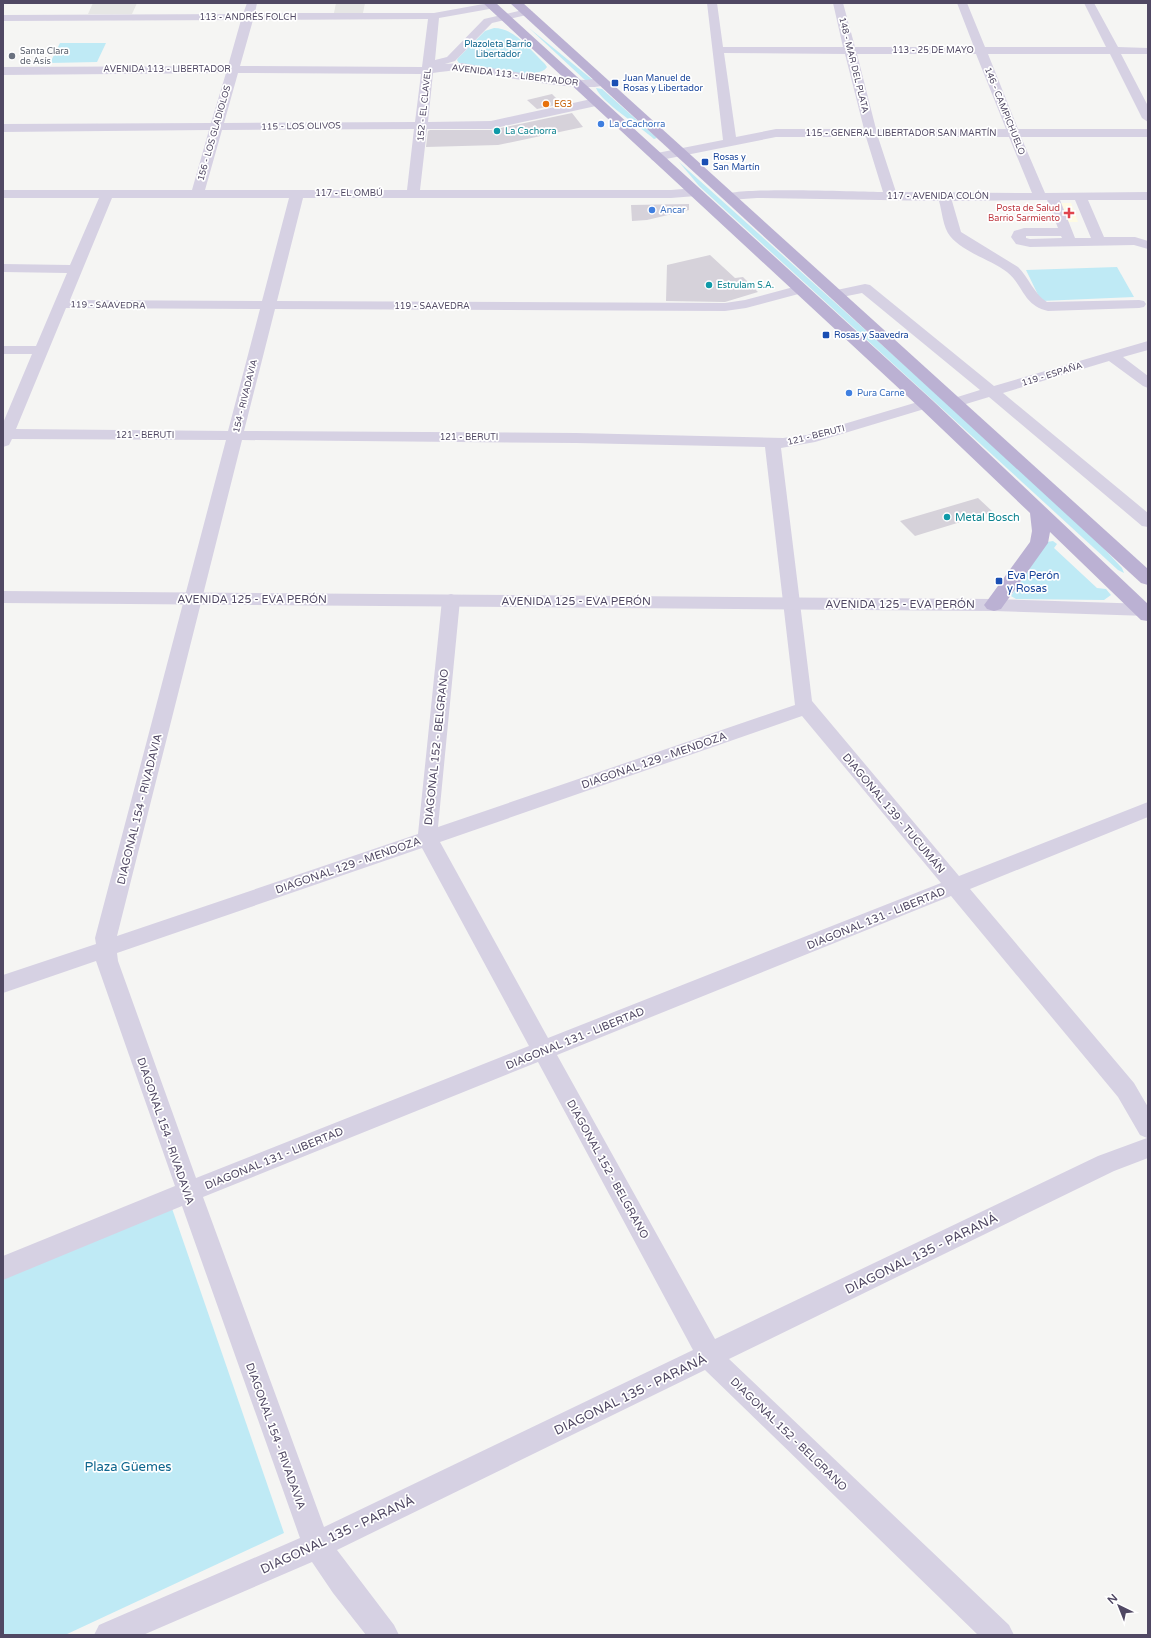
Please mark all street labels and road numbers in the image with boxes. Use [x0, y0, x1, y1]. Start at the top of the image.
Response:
street label: 113 - ANDRÉS FOLCH [200, 11, 296, 23]
street label: 148 - MAR DEL PLATA [836, 16, 871, 114]
street label: 113 - 25 DE MAYO [892, 45, 974, 56]
street label: AVENIDA 113 - LIBERTADOR [451, 62, 579, 89]
street label: AVENIDA 113 - LIBERTADOR [103, 64, 231, 75]
street label: 146 - CAMPICHUELO [982, 66, 1027, 157]
street label: 152 - EL CLAVEL [415, 67, 434, 142]
street label: 156 - LOS GLADIOLOS [196, 84, 234, 182]
street label: 115 - LOS OLIVOS [261, 120, 341, 133]
street label: 115 - GENERAL LIBERTADOR SAN MARTÍN [806, 127, 996, 139]
street label: 117 - EL OMBÚ [315, 187, 383, 199]
street label: 117 - AVENIDA COLÓN [887, 190, 989, 202]
street label: 119 - SAAVEDRA [70, 299, 146, 312]
street label: 119 - SAAVEDRA [394, 301, 470, 312]
street label: 154 - RIVADAVIA [231, 358, 260, 434]
street label: 119 - ESPAÑA [1020, 360, 1084, 389]
street label: 121 - BERUTI [786, 423, 846, 448]
street label: 121 - BERUTI [116, 430, 174, 441]
street label: 121 - BERUTI [440, 432, 498, 443]
street label: AVENIDA 125 - EVA PERÓN [177, 592, 327, 606]
street label: AVENIDA 125 - EVA PERÓN [501, 594, 651, 608]
street label: AVENIDA 125 - EVA PERÓN [825, 597, 975, 611]
street label: DIAGONAL 152 - BELGRANO [422, 668, 451, 826]
street label: DIAGONAL 129 - MENDOZA [580, 729, 729, 791]
street label: DIAGONAL 154 - RIVADAVIA [114, 732, 165, 886]
street label: DIAGONAL 139 - TUCUMÁN [840, 750, 948, 876]
street label: DIAGONAL 129 - MENDOZA [274, 834, 423, 896]
street label: DIAGONAL 131 - LIBERTAD [805, 885, 947, 952]
street label: DIAGONAL 131 - LIBERTAD [504, 1005, 646, 1072]
street label: DIAGONAL 154 - RIVADAVIA [134, 1056, 197, 1207]
street label: DIAGONAL 152 - BELGRANO [564, 1097, 651, 1241]
street label: DIAGONAL 131 - LIBERTAD [203, 1125, 345, 1192]
street label: DIAGONAL 135 - PARANÁ [842, 1210, 1001, 1298]
street label: DIAGONAL 135 - PARANÁ [551, 1351, 710, 1439]
street label: DIAGONAL 154 - RIVADAVIA [243, 1361, 308, 1511]
street label: DIAGONAL 152 - BELGRANO [728, 1375, 850, 1494]
street label: DIAGONAL 135 - PARANÁ [258, 1492, 417, 1578]

